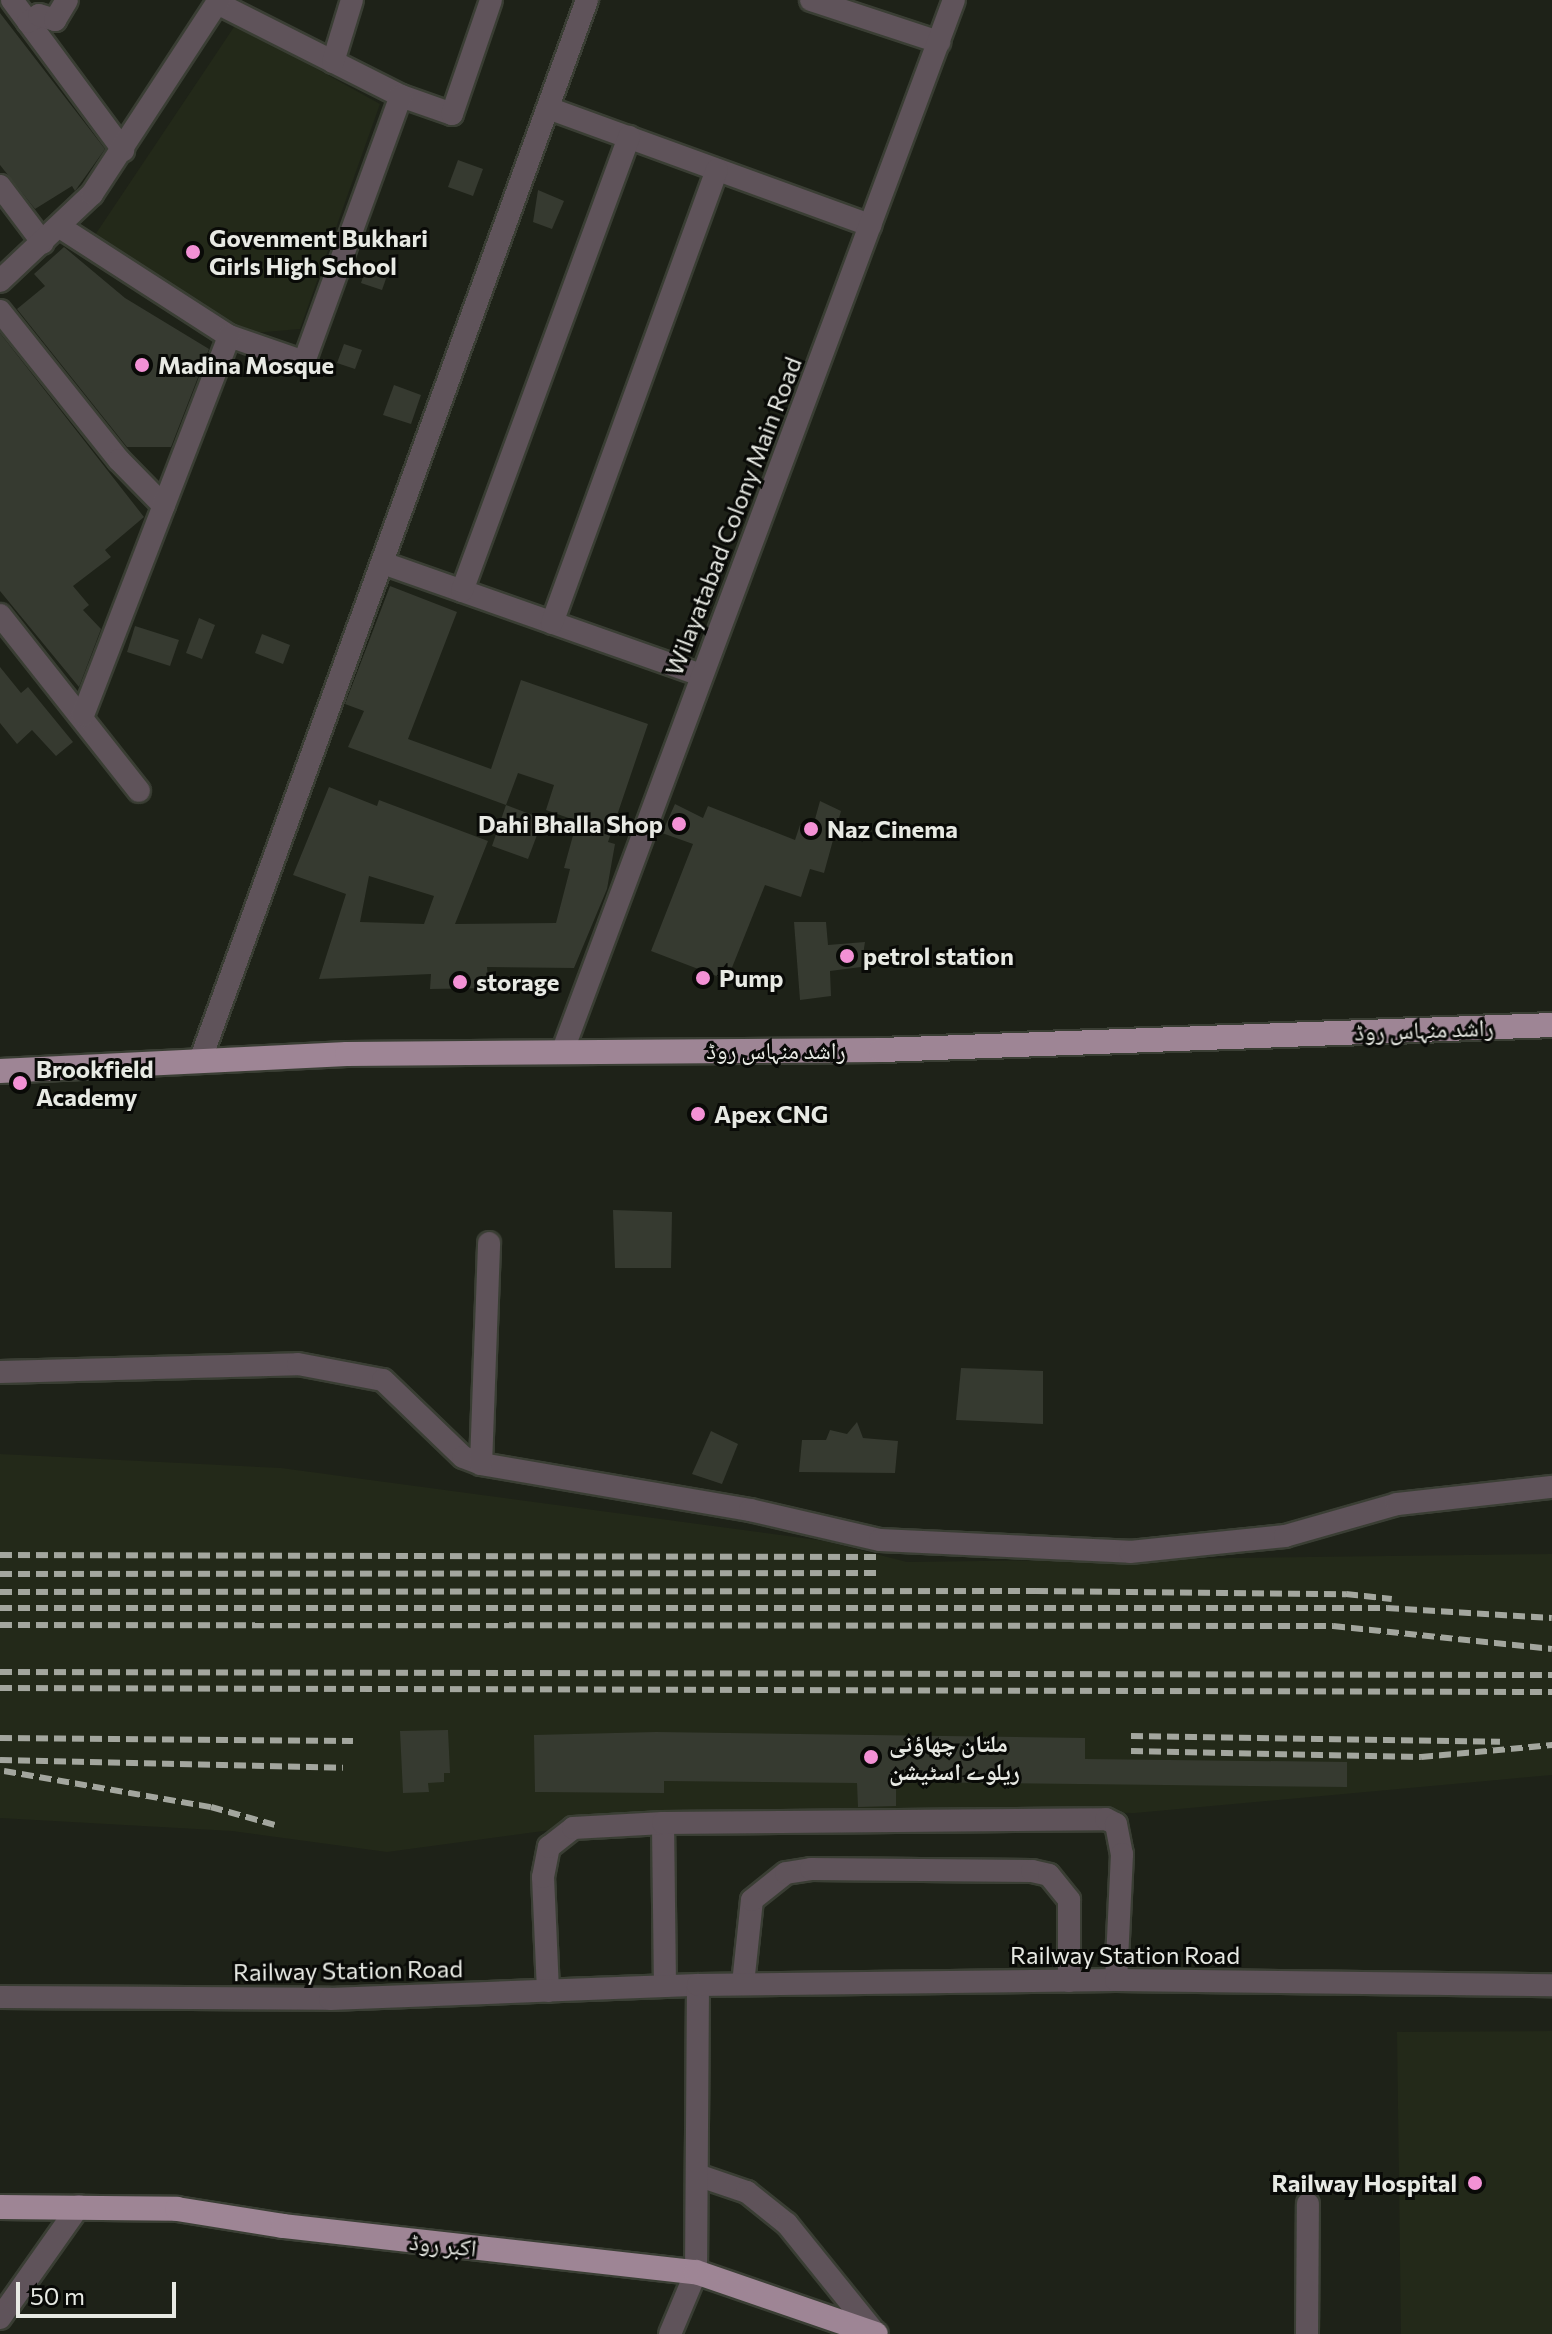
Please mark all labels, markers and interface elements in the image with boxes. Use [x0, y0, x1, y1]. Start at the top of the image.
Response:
place label: Govenment Bukhari Girls High School [209, 224, 428, 280]
marker: Govenment Bukhari Girls High School [184, 243, 202, 261]
place label: Madina Mosque [158, 351, 334, 379]
street label: Wilayatabad Colony Main Road [659, 353, 807, 679]
marker: Madina Mosque [133, 356, 151, 374]
place label: Dahi Bhalla Shop [478, 810, 663, 838]
marker: Dahi Bhalla Shop [670, 815, 688, 833]
place label: Naz Cinema [827, 815, 958, 843]
marker: Naz Cinema [802, 820, 820, 838]
place label: petrol station [863, 942, 1014, 970]
marker: petrol station [838, 947, 856, 965]
place label: Pump [719, 964, 783, 992]
place label: storage [476, 968, 559, 996]
marker: Pump [694, 969, 712, 987]
marker: storage [451, 973, 469, 991]
street label: راشد منہاس روڈ [1354, 1012, 1494, 1046]
street label: راشد منہاس روڈ [706, 1036, 846, 1064]
place label: Brookfield Academy [36, 1055, 154, 1111]
marker: Brookfield Academy [11, 1074, 29, 1092]
place label: Apex CNG [714, 1100, 828, 1128]
marker: Apex CNG [689, 1105, 707, 1123]
place label: ملتان چھاؤنی ریلوے اسٹیشن [889, 1729, 1020, 1785]
marker: ملتان چھاؤنی ریلوے اسٹیشن [860, 1746, 882, 1768]
street label: Railway Station Road [1010, 1941, 1240, 1969]
street label: Railway Station Road [233, 1954, 463, 1986]
place label: Railway Hospital [1271, 2169, 1457, 2197]
marker: Railway Hospital [1464, 2172, 1486, 2194]
street label: اکبر روڈ [408, 2226, 478, 2262]
scale bar [20, 2266, 180, 2316]
text: 50 m [30, 2281, 85, 2310]

